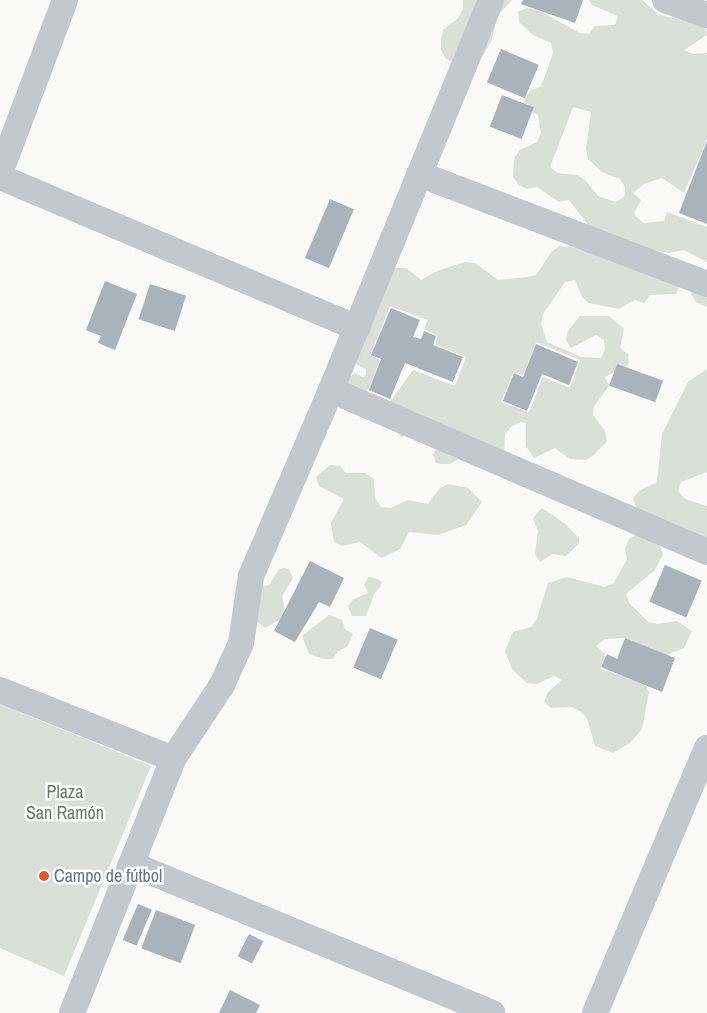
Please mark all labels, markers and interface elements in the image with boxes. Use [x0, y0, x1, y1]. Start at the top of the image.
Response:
park label: Plaza San Ramón [26, 782, 104, 824]
place label: Campo de fútbol [54, 865, 162, 887]
marker: Campo de fútbol [38, 870, 50, 882]

